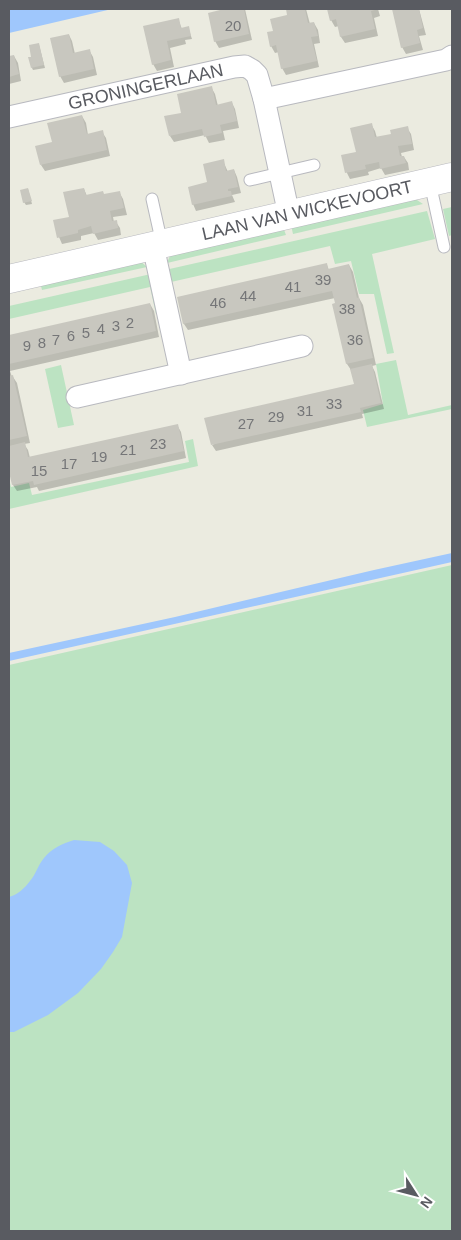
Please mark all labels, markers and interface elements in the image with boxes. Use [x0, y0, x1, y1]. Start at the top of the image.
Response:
house number: 20 [225, 17, 241, 34]
street label: GRONINGERLAAN [66, 60, 225, 114]
street label: LAAN VAN WICKEVOORT [200, 176, 414, 244]
house number: 39 [315, 271, 331, 288]
house number: 41 [285, 278, 301, 295]
house number: 44 [240, 287, 256, 304]
house number: 46 [210, 294, 226, 311]
house number: 38 [339, 300, 355, 317]
house number: 2 [126, 314, 134, 331]
house number: 3 [112, 317, 120, 334]
house number: 4 [97, 320, 105, 337]
house number: 5 [82, 324, 90, 341]
house number: 6 [67, 327, 75, 344]
house number: 7 [52, 331, 60, 348]
house number: 36 [347, 331, 363, 348]
house number: 8 [38, 334, 46, 351]
house number: 9 [23, 337, 31, 354]
house number: 33 [326, 395, 342, 412]
house number: 31 [297, 402, 313, 419]
house number: 29 [268, 408, 284, 425]
house number: 27 [238, 415, 254, 432]
house number: 23 [150, 435, 166, 452]
house number: 21 [120, 441, 136, 458]
house number: 19 [91, 448, 107, 465]
house number: 17 [61, 455, 77, 472]
house number: 15 [31, 462, 47, 479]
north arrow [391, 1170, 441, 1220]
text: N [417, 1194, 436, 1211]

